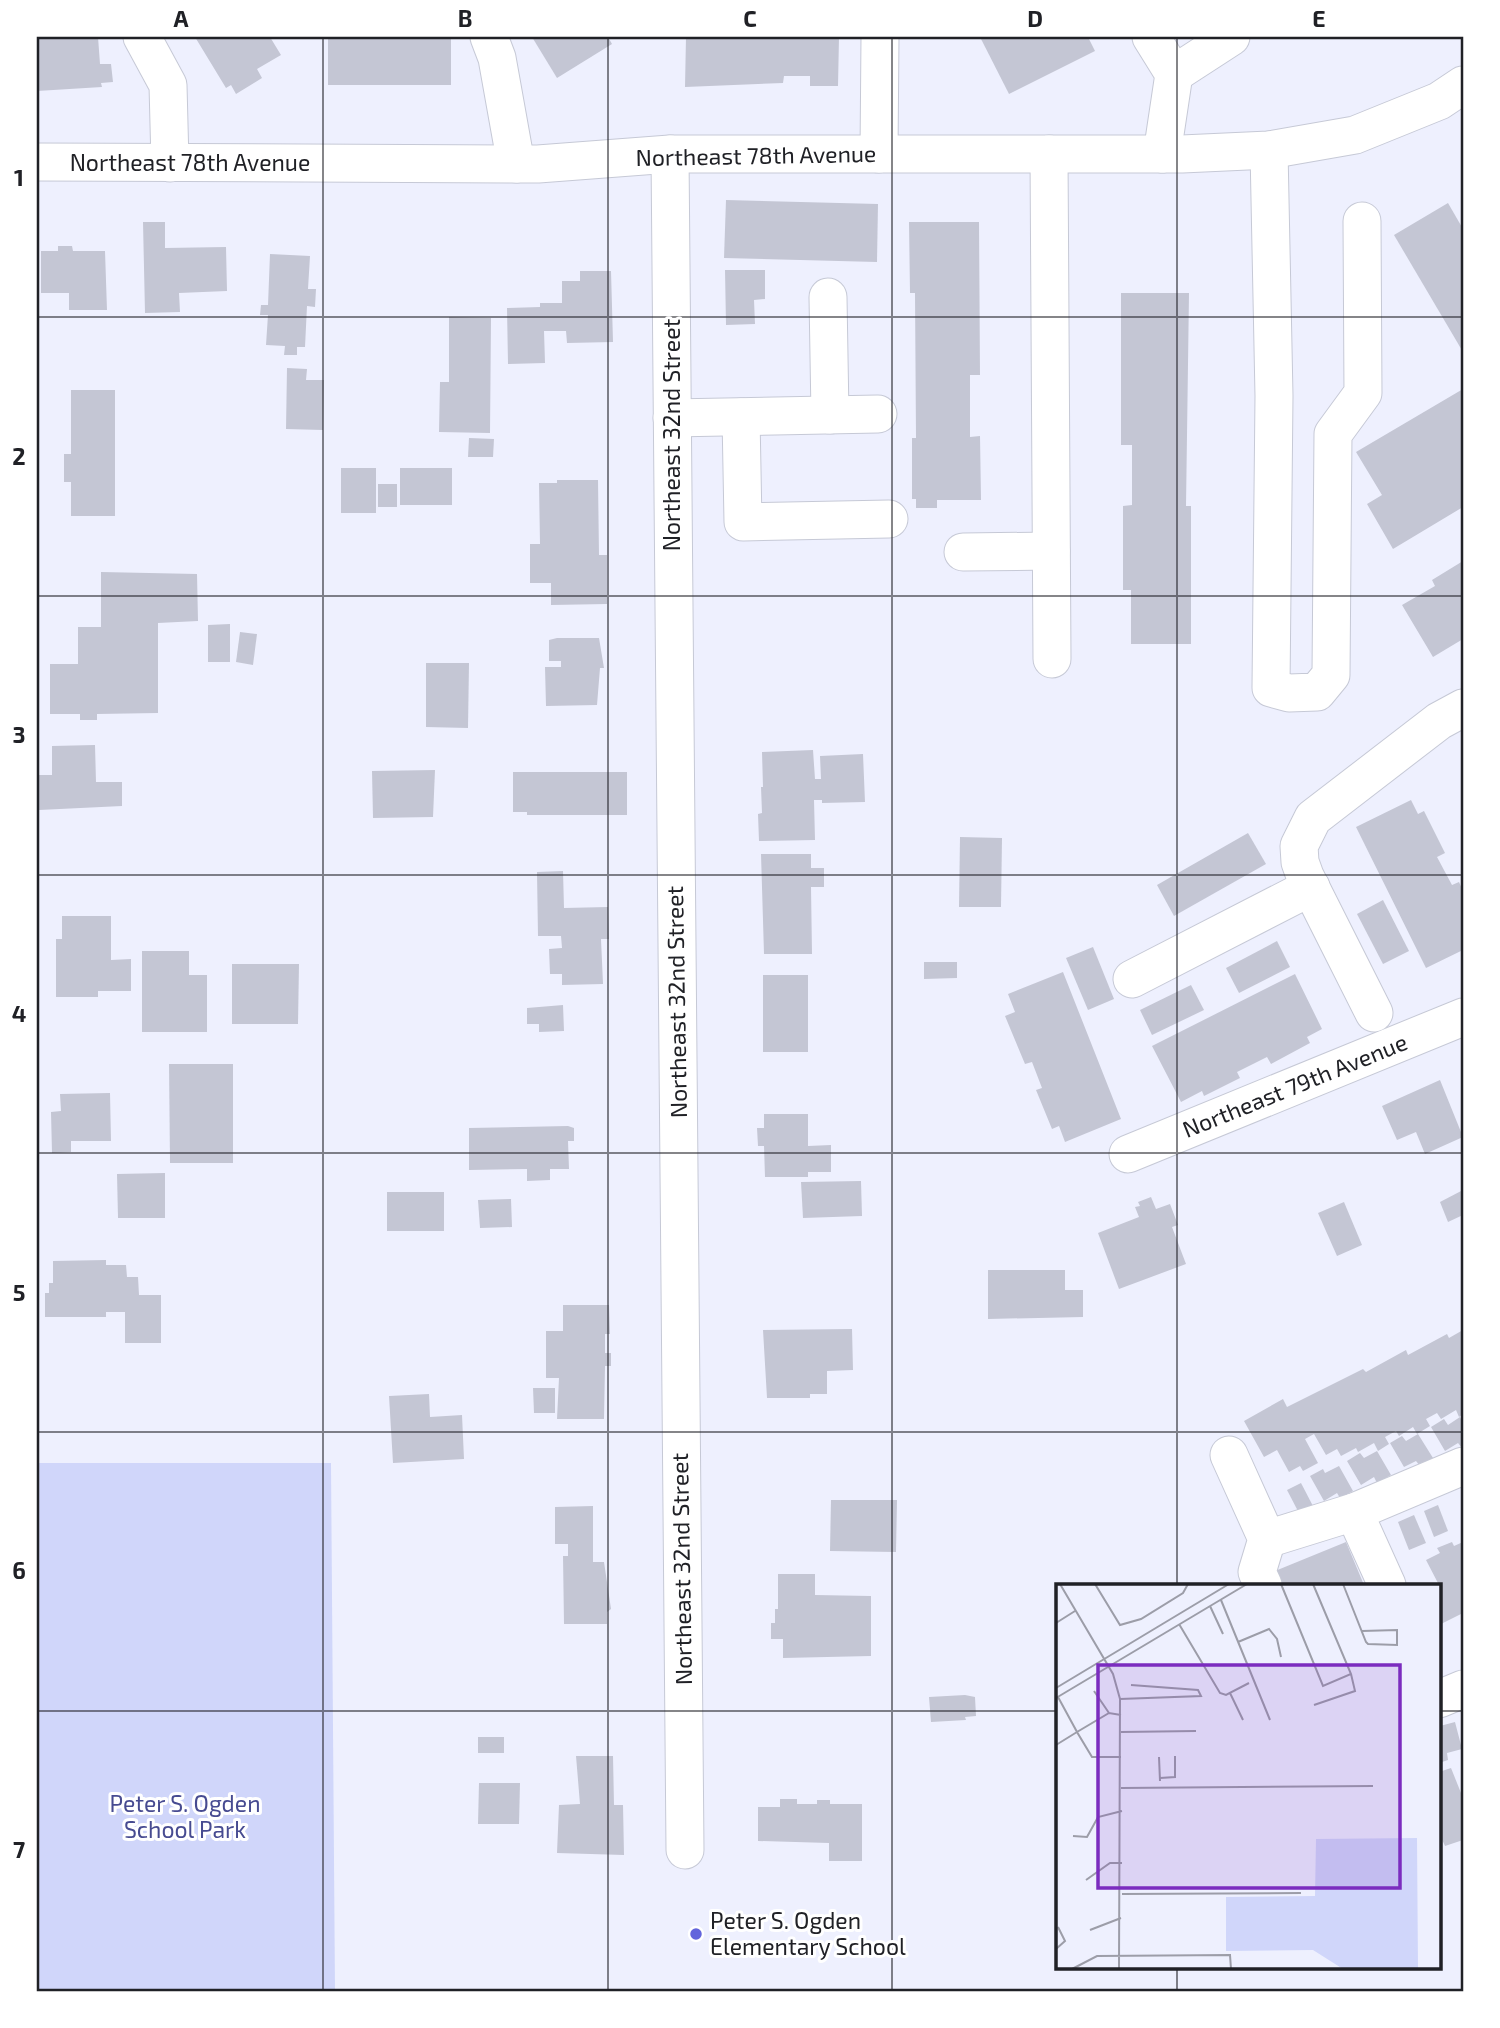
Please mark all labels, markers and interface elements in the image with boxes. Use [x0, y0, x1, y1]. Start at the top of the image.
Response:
text: A [173, 4, 189, 32]
text: B [458, 4, 472, 32]
text: C [743, 4, 757, 32]
text: D [1027, 4, 1043, 32]
text: E [1312, 4, 1326, 32]
street label: Northeast 78th Avenue [635, 139, 877, 171]
street label: Northeast 78th Avenue [70, 148, 310, 176]
text: 1 [14, 163, 24, 191]
street label: Northeast 32nd Street [657, 319, 685, 551]
text: 2 [12, 442, 26, 470]
text: 3 [12, 720, 26, 748]
street label: Northeast 32nd Street [660, 885, 692, 1118]
text: 4 [12, 999, 26, 1027]
street label: Northeast 79th Avenue [1178, 1027, 1411, 1143]
text: 5 [13, 1278, 25, 1306]
street label: Northeast 32nd Street [665, 1452, 697, 1685]
text: 6 [12, 1556, 26, 1584]
inset map [1056, 1584, 1440, 1968]
park label: Peter S. Ogden School Park [109, 1789, 261, 1843]
text: 7 [13, 1835, 25, 1863]
place label: Peter S. Ogden Elementary School [710, 1906, 906, 1960]
marker: Peter S. Ogden Elementary School [688, 1926, 704, 1942]

